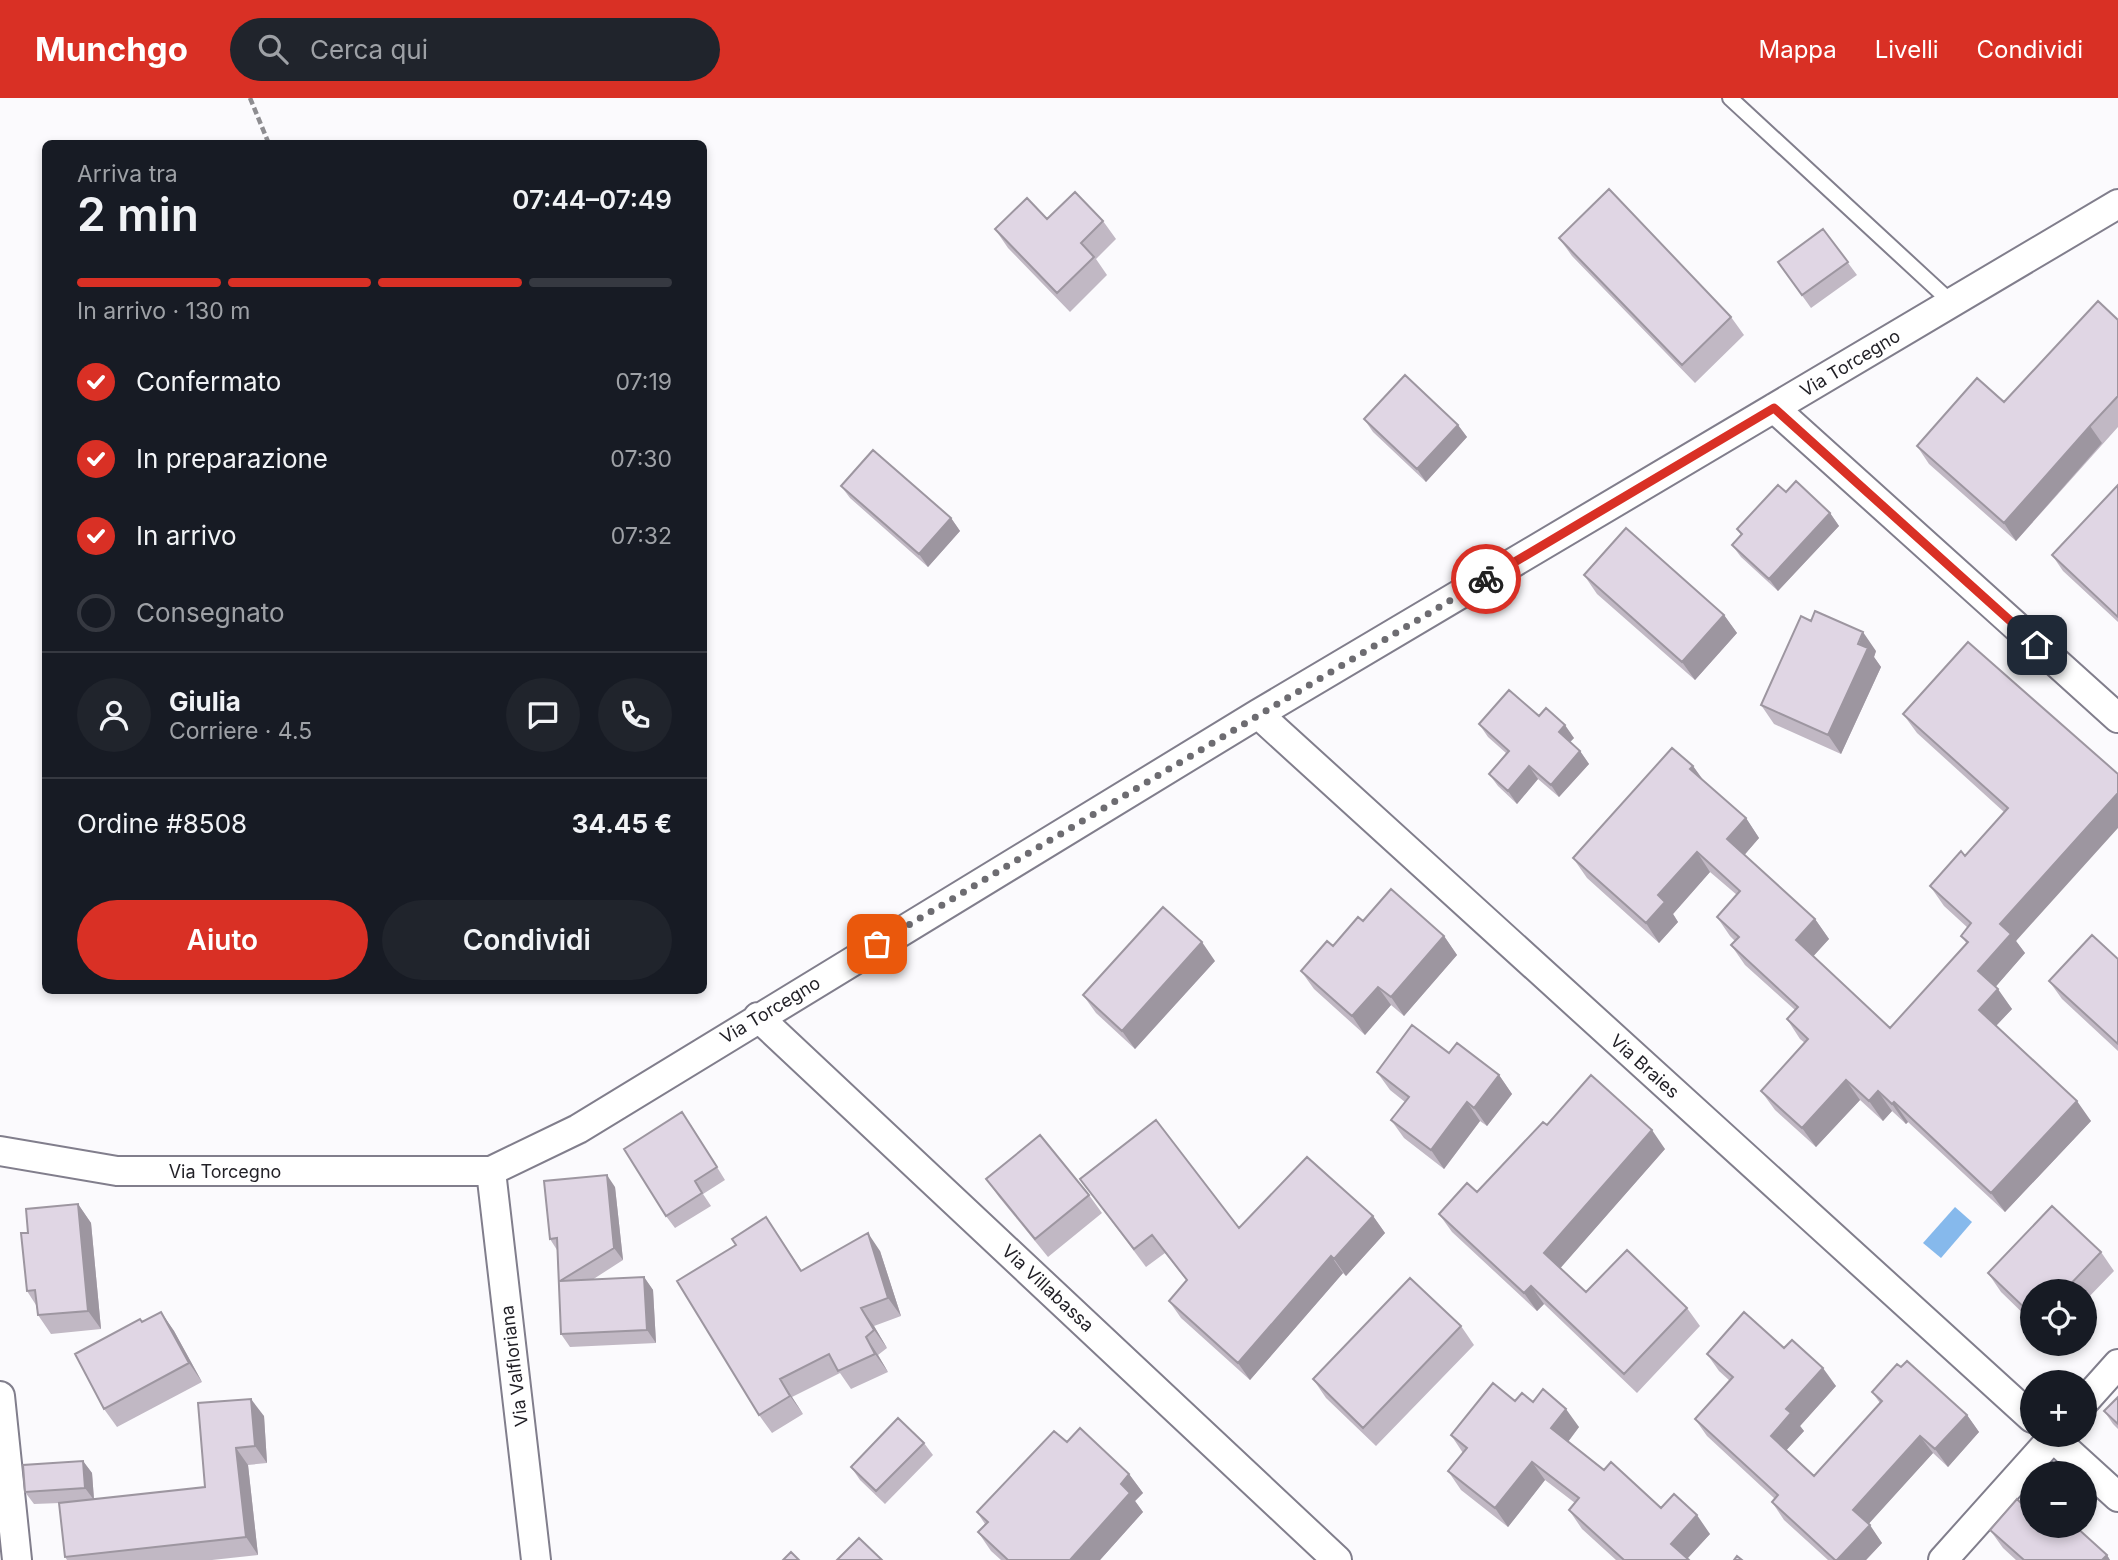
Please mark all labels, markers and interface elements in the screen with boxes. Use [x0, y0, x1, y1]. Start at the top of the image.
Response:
search box [230, 18, 720, 81]
text: Munchgo [35, 29, 188, 69]
icon: search [254, 30, 292, 68]
text: Cerca qui [310, 34, 428, 65]
text: Mappa [1758, 35, 1837, 64]
text: Livelli [1875, 35, 1939, 64]
text: Condividi [1977, 35, 2083, 64]
text: Arriva tra [77, 160, 178, 188]
text: 07:44–07:49 [512, 184, 672, 215]
text: 2 min [77, 186, 199, 242]
text: In arrivo · 130 m [77, 297, 250, 325]
street label: Via Torcegno [1796, 325, 1904, 401]
icon: check [77, 363, 115, 401]
text: Confermato [136, 366, 281, 397]
text: 07:19 [615, 368, 672, 396]
icon: check [77, 440, 115, 478]
text: In preparazione [136, 443, 328, 474]
text: 07:30 [610, 445, 672, 473]
icon: check [77, 517, 115, 555]
text: In arrivo [136, 520, 237, 551]
text: 07:32 [611, 522, 672, 550]
courier [1451, 544, 1521, 614]
icon: bike [1467, 560, 1505, 598]
text: Consegnato [136, 597, 285, 628]
pin [2007, 615, 2067, 675]
icon: home [2018, 626, 2056, 664]
button: person [77, 678, 151, 752]
button: chat [506, 678, 580, 752]
button: phone [598, 678, 672, 752]
text: Giulia [169, 686, 241, 717]
text: Corriere · 4.5 [169, 717, 312, 745]
text: Ordine #8508 [77, 808, 247, 839]
text: 34.45 € [572, 808, 672, 839]
button: Aiuto [77, 900, 368, 980]
button: Condividi [382, 900, 672, 980]
pin [847, 914, 907, 974]
icon: bag [858, 925, 896, 963]
street label: Via Torcegno [716, 972, 824, 1048]
street label: Via Braies [1606, 1030, 1684, 1102]
street label: Via Torcegno [169, 1161, 281, 1182]
street label: Via Villabassa [998, 1240, 1098, 1336]
map controls [2020, 1279, 2097, 1538]
button: locate [2020, 1279, 2097, 1356]
street label: Via Valfloriana [496, 1304, 532, 1428]
button: + [2020, 1370, 2097, 1447]
button: − [2020, 1461, 2097, 1538]

